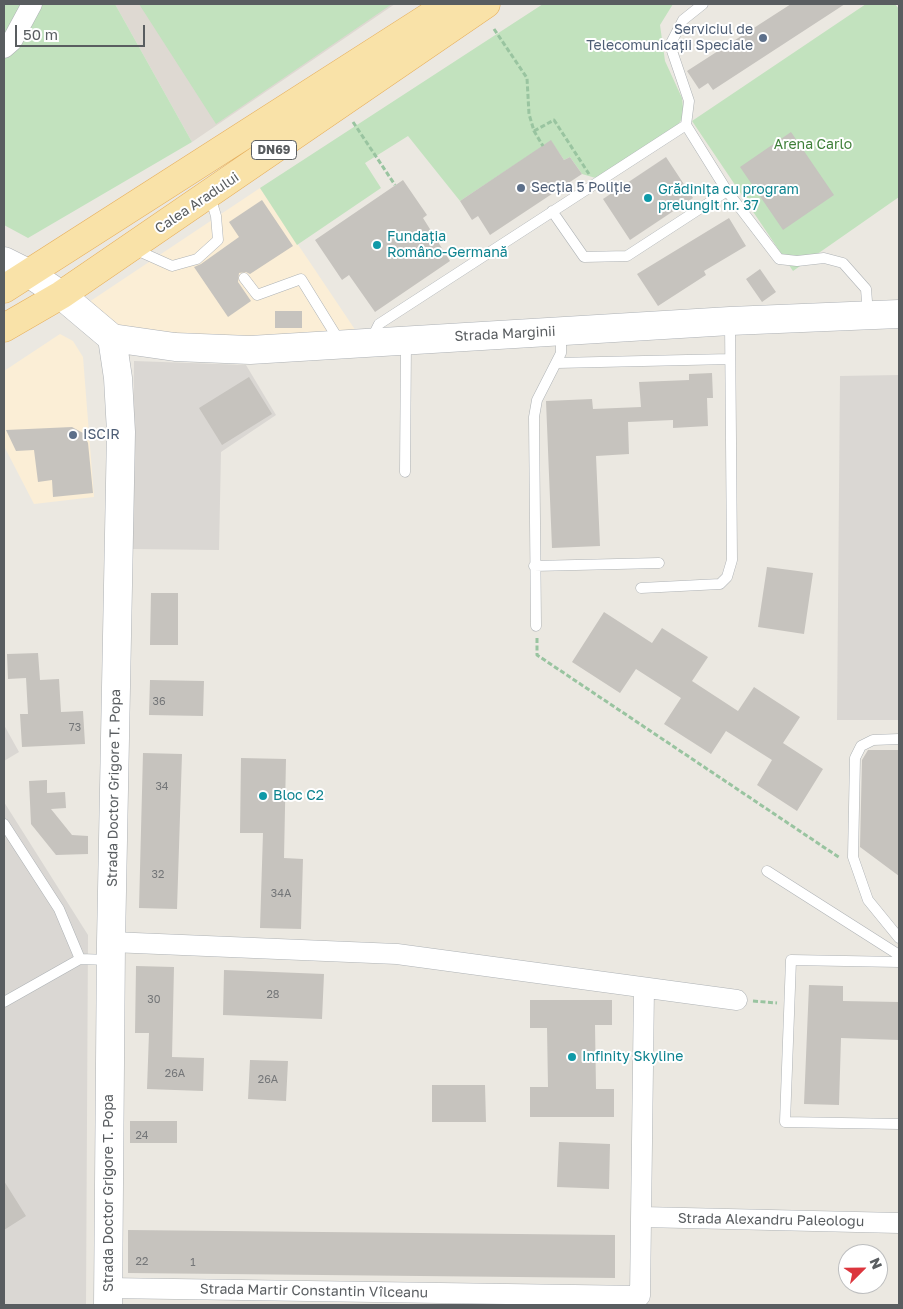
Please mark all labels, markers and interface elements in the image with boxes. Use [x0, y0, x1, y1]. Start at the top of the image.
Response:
scale bar [18, 15, 148, 47]
place label: Serviciul de Telecomunicații Speciale [586, 22, 753, 54]
text: 50 m [23, 25, 58, 43]
marker: Serviciul de Telecomunicații Speciale [757, 32, 769, 44]
park label: Arena Carlo [774, 137, 852, 153]
road number: DN69 [252, 140, 296, 160]
street label: Calea Aradului [152, 169, 242, 237]
place label: Secția 5 Poliție [531, 180, 631, 196]
marker: Secția 5 Poliție [515, 182, 527, 194]
place label: Grădinița cu program prelungit nr. 37 [658, 182, 799, 214]
marker: Grădinița cu program prelungit nr. 37 [642, 192, 654, 204]
place label: Fundația Româno-Germană [387, 229, 508, 262]
marker: Fundația Româno-Germană [371, 239, 383, 251]
street label: Strada Marginii [454, 323, 556, 345]
place label: ISCIR [83, 427, 120, 443]
marker: ISCIR [67, 429, 79, 441]
street label: Strada Doctor Grigore T. Popa [104, 689, 124, 887]
house number: 36 [152, 695, 166, 709]
house number: 73 [69, 721, 81, 735]
house number: 34 [155, 780, 169, 794]
place label: Bloc C2 [273, 788, 324, 804]
marker: Bloc C2 [257, 790, 269, 802]
house number: 32 [152, 868, 164, 882]
house number: 34A [271, 887, 291, 901]
house number: 28 [266, 988, 280, 1002]
house number: 30 [147, 993, 161, 1007]
place label: Infinity Skyline [582, 1049, 683, 1065]
marker: Infinity Skyline [566, 1051, 578, 1063]
house number: 26A [165, 1067, 185, 1081]
house number: 26A [258, 1073, 278, 1087]
street label: Strada Doctor Grigore T. Popa [101, 1094, 117, 1292]
house number: 24 [135, 1129, 149, 1143]
street label: Strada Alexandru Paleologu [678, 1210, 864, 1230]
north arrow [838, 1244, 888, 1294]
house number: 22 [136, 1255, 148, 1269]
text: N [866, 1255, 886, 1272]
house number: 1 [190, 1256, 196, 1270]
street label: Strada Martir Constantin Vîlceanu [200, 1281, 428, 1301]

